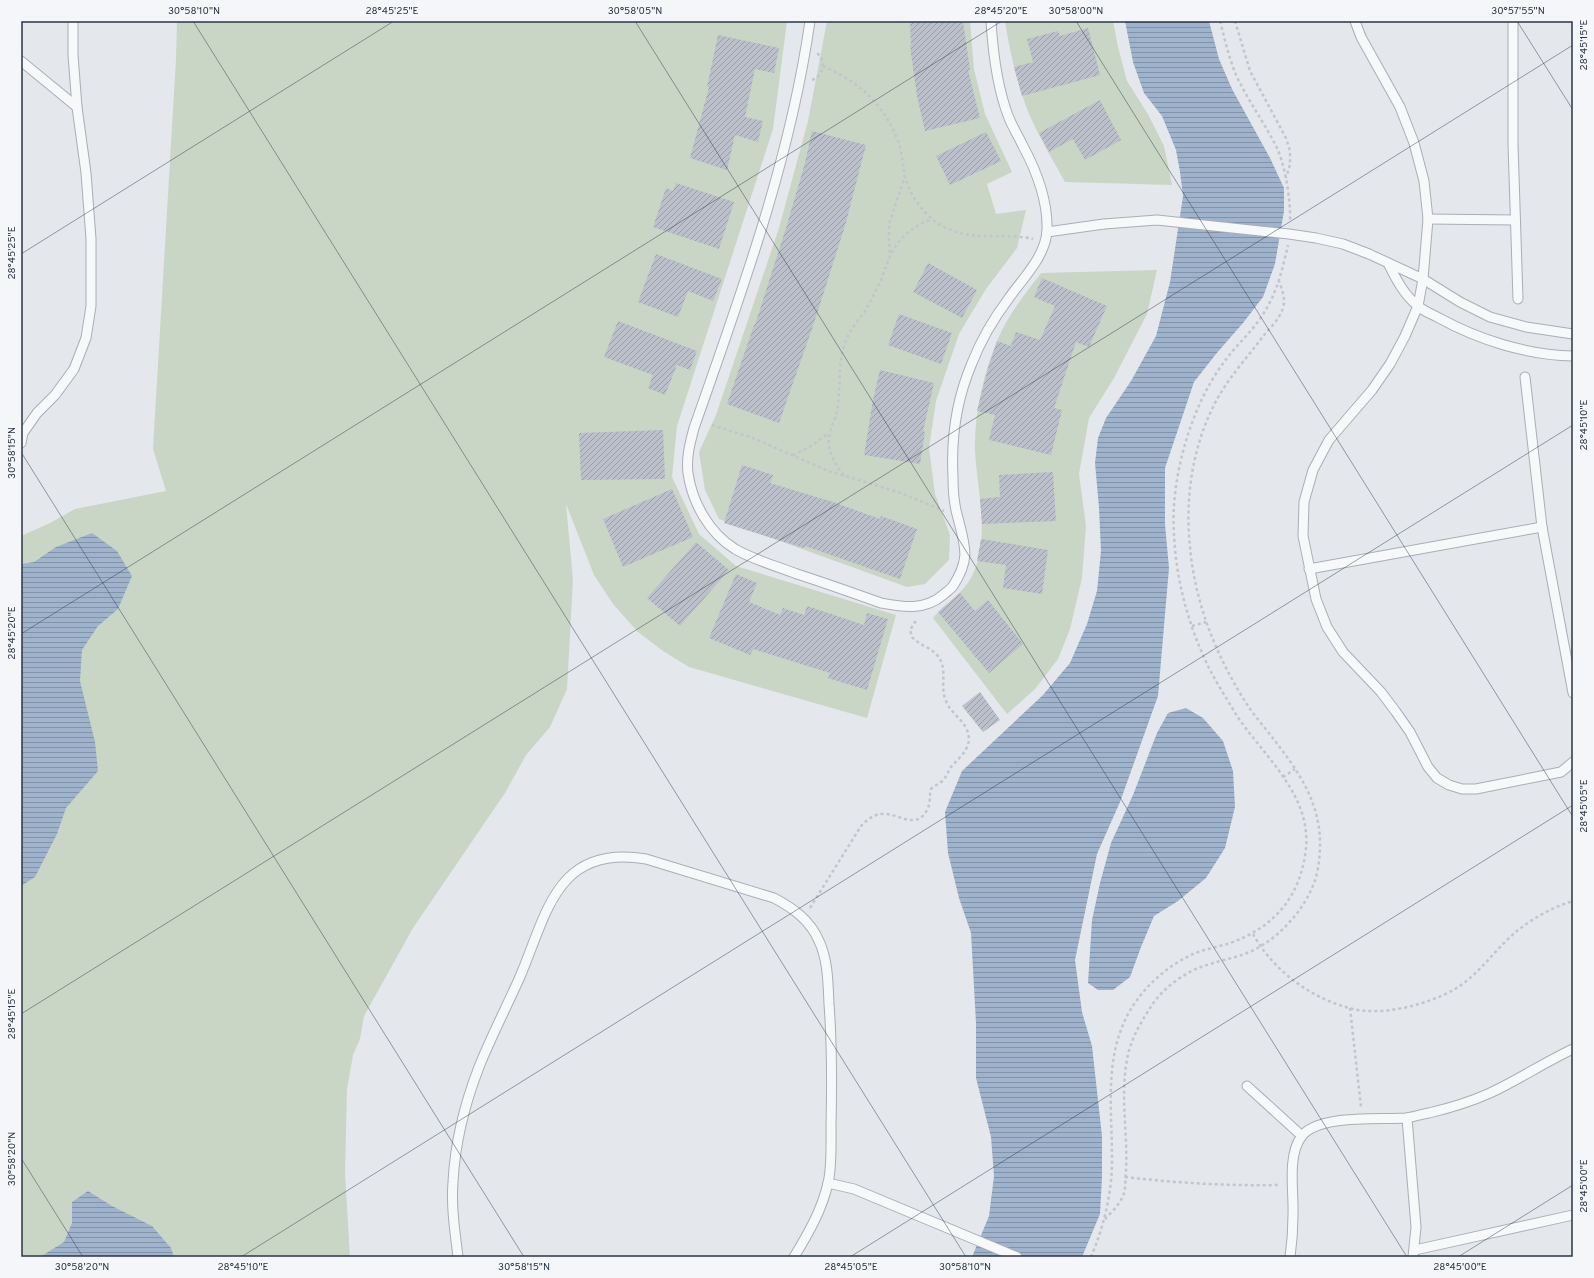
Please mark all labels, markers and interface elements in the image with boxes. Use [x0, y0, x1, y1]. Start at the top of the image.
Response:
text: 30°58'10"N [168, 5, 220, 18]
text: 28°45'25"E [365, 5, 419, 18]
text: 30°58'05"N [608, 5, 662, 18]
text: 28°45'20"E [974, 5, 1028, 18]
text: 30°58'00"N [1049, 5, 1103, 18]
text: 30°57'55"N [1491, 5, 1545, 18]
text: 28°45'15"E [1578, 20, 1591, 70]
text: 28°45'25"E [6, 226, 19, 280]
text: 28°45'10"E [1578, 399, 1591, 451]
text: 30°58'15"N [6, 427, 19, 479]
text: 28°45'20"E [6, 606, 19, 660]
text: 28°45'05"E [1578, 779, 1591, 833]
text: 28°45'15"E [6, 989, 19, 1039]
text: 30°58'20"N [6, 1132, 19, 1186]
text: 28°45'00"E [1578, 1159, 1591, 1213]
text: 30°58'20"N [55, 1261, 109, 1274]
text: 28°45'10"E [217, 1261, 269, 1274]
text: 30°58'15"N [498, 1261, 550, 1274]
text: 28°45'05"E [824, 1261, 878, 1274]
text: 30°58'10"N [939, 1261, 991, 1274]
text: 28°45'00"E [1433, 1261, 1487, 1274]

